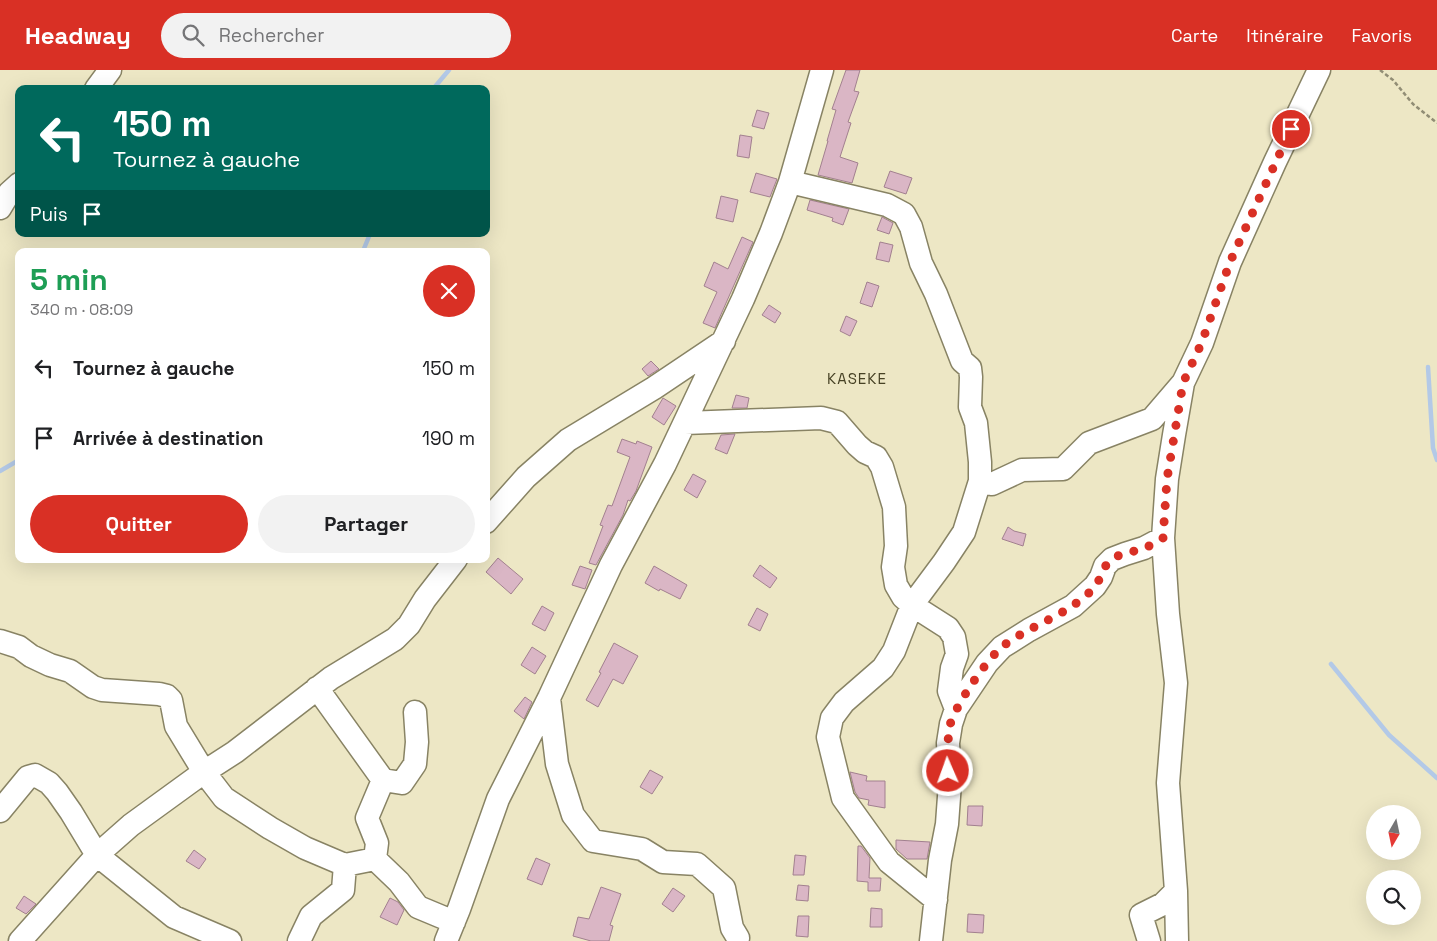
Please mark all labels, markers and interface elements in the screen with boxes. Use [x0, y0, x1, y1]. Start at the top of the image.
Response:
search box [161, 13, 511, 58]
text: Headway [25, 20, 131, 51]
icon: search [179, 21, 207, 49]
text: Rechercher [219, 23, 324, 48]
text: Carte [1171, 24, 1218, 47]
text: Itinéraire [1246, 24, 1323, 47]
text: Favoris [1351, 24, 1412, 47]
text: 150 m [113, 102, 211, 146]
icon: left [30, 105, 95, 170]
pin [1270, 108, 1312, 150]
icon: arrive [1277, 115, 1305, 143]
text: Tournez à gauche [113, 145, 300, 173]
icon: arrive [78, 200, 106, 228]
text: Puis [30, 202, 68, 227]
text: 5 min [30, 260, 108, 299]
button: close [423, 265, 475, 317]
text: 340 m · 08:09 [30, 299, 133, 320]
icon: left [30, 354, 58, 382]
text: Tournez à gauche [73, 356, 235, 381]
text: 150 m [422, 356, 475, 381]
district label: KASEKE [827, 369, 887, 388]
icon: arrive [30, 424, 58, 452]
text: Arrivée à destination [73, 426, 263, 451]
text: 190 m [422, 426, 475, 451]
button: Quitter [30, 495, 248, 553]
button: Partager [258, 495, 475, 553]
position arrow [921, 744, 973, 796]
north arrow [1366, 805, 1421, 860]
map controls [1366, 805, 1421, 925]
button: search [1366, 870, 1421, 925]

